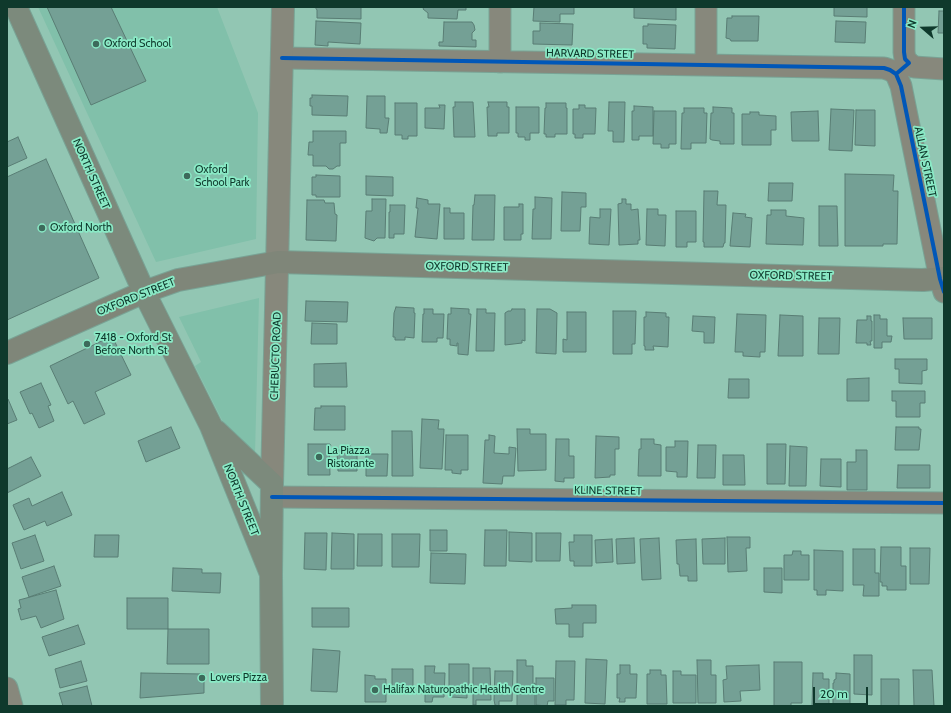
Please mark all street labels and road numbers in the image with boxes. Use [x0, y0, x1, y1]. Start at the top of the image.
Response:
street label: HARVARD STREET [546, 47, 634, 61]
street label: ALLAN STREET [911, 126, 939, 198]
street label: NORTH STREET [70, 137, 112, 211]
street label: OXFORD STREET [425, 260, 509, 274]
street label: OXFORD STREET [749, 269, 833, 283]
street label: OXFORD STREET [95, 275, 177, 319]
street label: CHEBUCTO ROAD [268, 312, 284, 400]
street label: NORTH STREET [221, 462, 261, 538]
street label: KLINE STREET [574, 484, 642, 498]

